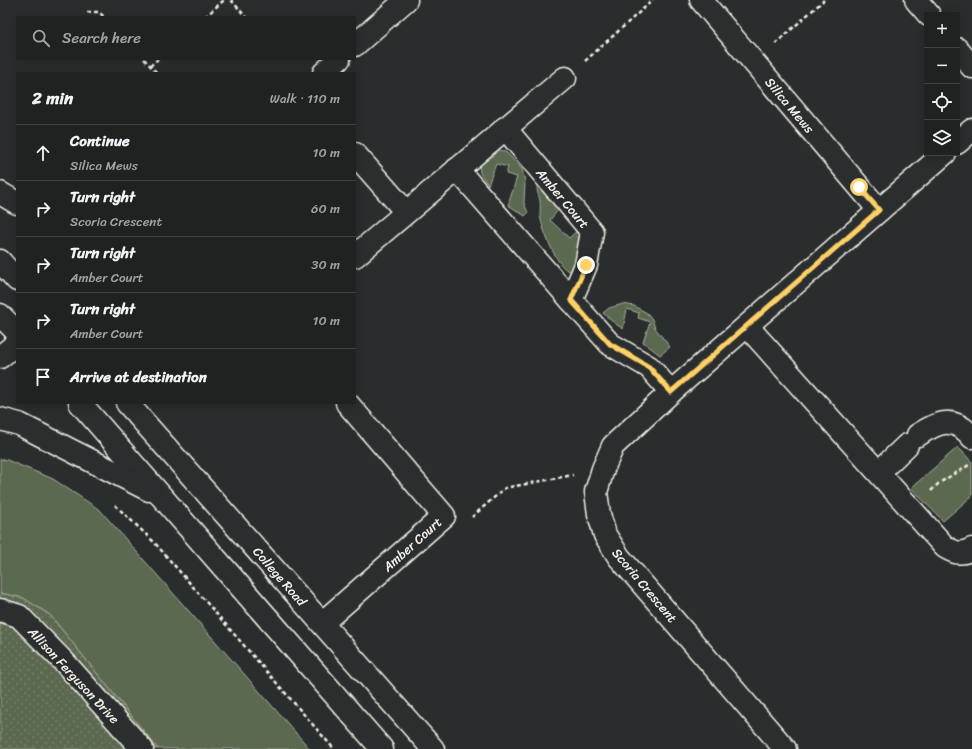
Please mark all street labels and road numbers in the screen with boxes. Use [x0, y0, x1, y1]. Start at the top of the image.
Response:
street label: Silica Mews [759, 72, 821, 139]
street label: Amber Court [530, 162, 595, 234]
street label: Amber Court [377, 511, 448, 578]
street label: College Road [247, 541, 313, 612]
street label: Scoria Crescent [606, 543, 683, 628]
street label: Allison Ferguson Drive [21, 621, 125, 730]

